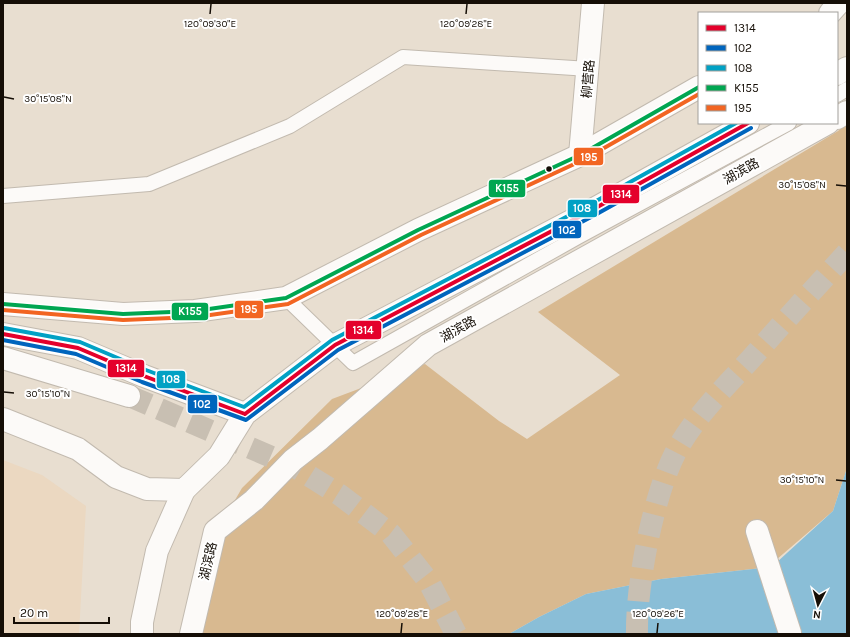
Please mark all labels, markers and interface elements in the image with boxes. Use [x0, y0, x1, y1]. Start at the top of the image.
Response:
legend [698, 12, 838, 124]
text: 120°09'30"E [184, 18, 236, 30]
text: 120°09'28"E [440, 18, 492, 30]
text: 1314 [734, 21, 756, 35]
text: 102 [734, 41, 752, 55]
street label: 柳营路 [579, 59, 597, 99]
text: 108 [734, 61, 752, 75]
text: K155 [734, 81, 759, 95]
text: 30°15'08"N [24, 93, 72, 105]
text: 195 [734, 101, 752, 115]
line badge: 195 [573, 147, 604, 166]
text: 195 [580, 151, 598, 164]
street label: 湖滨路 [720, 155, 762, 187]
unlabelled marker [544, 164, 554, 174]
line badge: K155 [488, 179, 526, 198]
text: 30°15'08"N [778, 179, 826, 191]
text: K155 [495, 182, 519, 195]
line badge: 1314 [602, 184, 640, 204]
text: 1314 [610, 188, 632, 201]
line badge: 108 [567, 199, 598, 218]
text: 108 [573, 202, 591, 215]
line badge: 102 [552, 220, 582, 239]
text: 102 [558, 224, 576, 237]
line badge: 195 [234, 300, 264, 319]
line badge: K155 [171, 302, 209, 321]
text: 195 [240, 303, 258, 316]
text: K155 [178, 305, 202, 318]
street label: 湖滨路 [437, 313, 479, 345]
line badge: 1314 [345, 320, 382, 340]
text: 1314 [352, 324, 374, 337]
line badge: 1314 [107, 359, 145, 378]
text: 1314 [115, 362, 137, 375]
line badge: 108 [156, 370, 186, 389]
text: 108 [162, 373, 180, 386]
text: 30°15'10"N [26, 388, 70, 400]
line badge: 102 [187, 394, 218, 414]
text: 102 [193, 398, 211, 411]
text: 30°15'10"N [780, 474, 824, 486]
street label: 湖滨路 [196, 540, 220, 582]
north arrow [798, 585, 838, 625]
scale bar [14, 599, 109, 625]
text: 20 m [20, 606, 48, 620]
text: 120°09'28"E [376, 608, 428, 620]
text: 120°09'26"E [632, 608, 684, 620]
text: N [812, 608, 822, 621]

